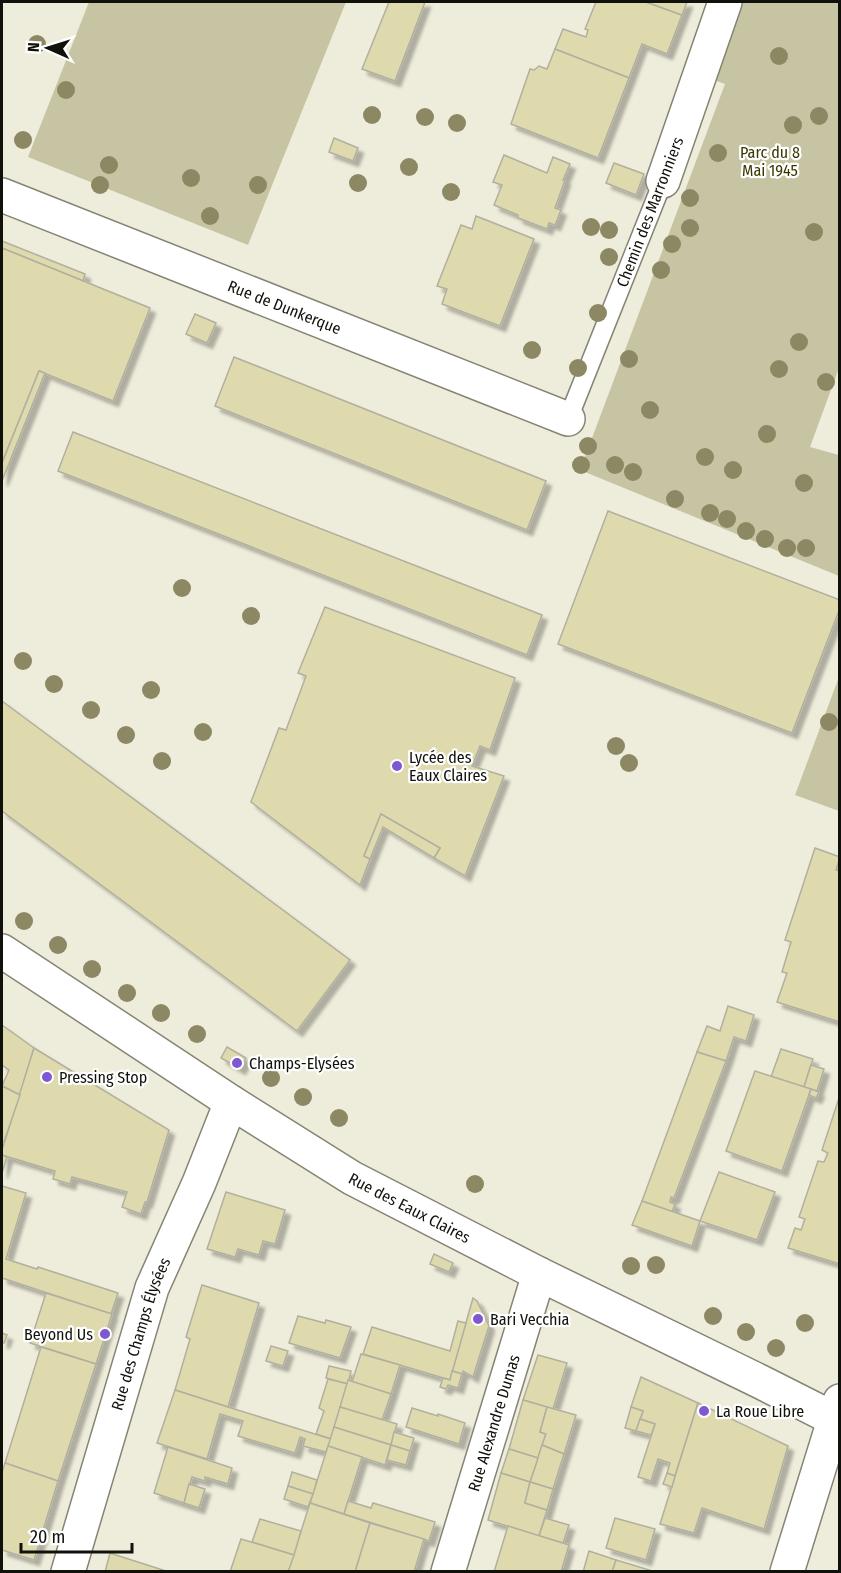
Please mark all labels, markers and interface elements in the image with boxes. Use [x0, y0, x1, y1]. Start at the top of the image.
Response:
north arrow [18, 18, 78, 78]
text: N [24, 42, 43, 53]
street label: Chemin des Marronniers [613, 134, 687, 290]
park label: Parc du 8 Mai 1945 [740, 143, 800, 180]
street label: Rue de Dunkerque [225, 276, 344, 338]
place label: Lycée des Eaux Claires [409, 748, 487, 785]
marker: Lycée des Eaux Claires [390, 759, 404, 773]
place label: Champs-Elysées [249, 1054, 355, 1073]
marker: Champs-Elysées [230, 1056, 244, 1070]
place label: Pressing Stop [59, 1068, 147, 1087]
marker: Pressing Stop [40, 1070, 54, 1084]
street label: Rue des Eaux Claires [346, 1169, 474, 1247]
street label: Rue des Champs Élysées [107, 1254, 174, 1412]
place label: Bari Vecchia [490, 1310, 569, 1329]
marker: Bari Vecchia [471, 1312, 485, 1326]
place label: Beyond Us [24, 1325, 93, 1344]
marker: Beyond Us [98, 1327, 112, 1341]
street label: Rue Alexandre Dumas [464, 1352, 523, 1494]
place label: La Roue Libre [716, 1402, 804, 1421]
marker: La Roue Libre [697, 1404, 711, 1418]
scale bar [21, 1516, 132, 1554]
text: 20 m [30, 1526, 65, 1548]

